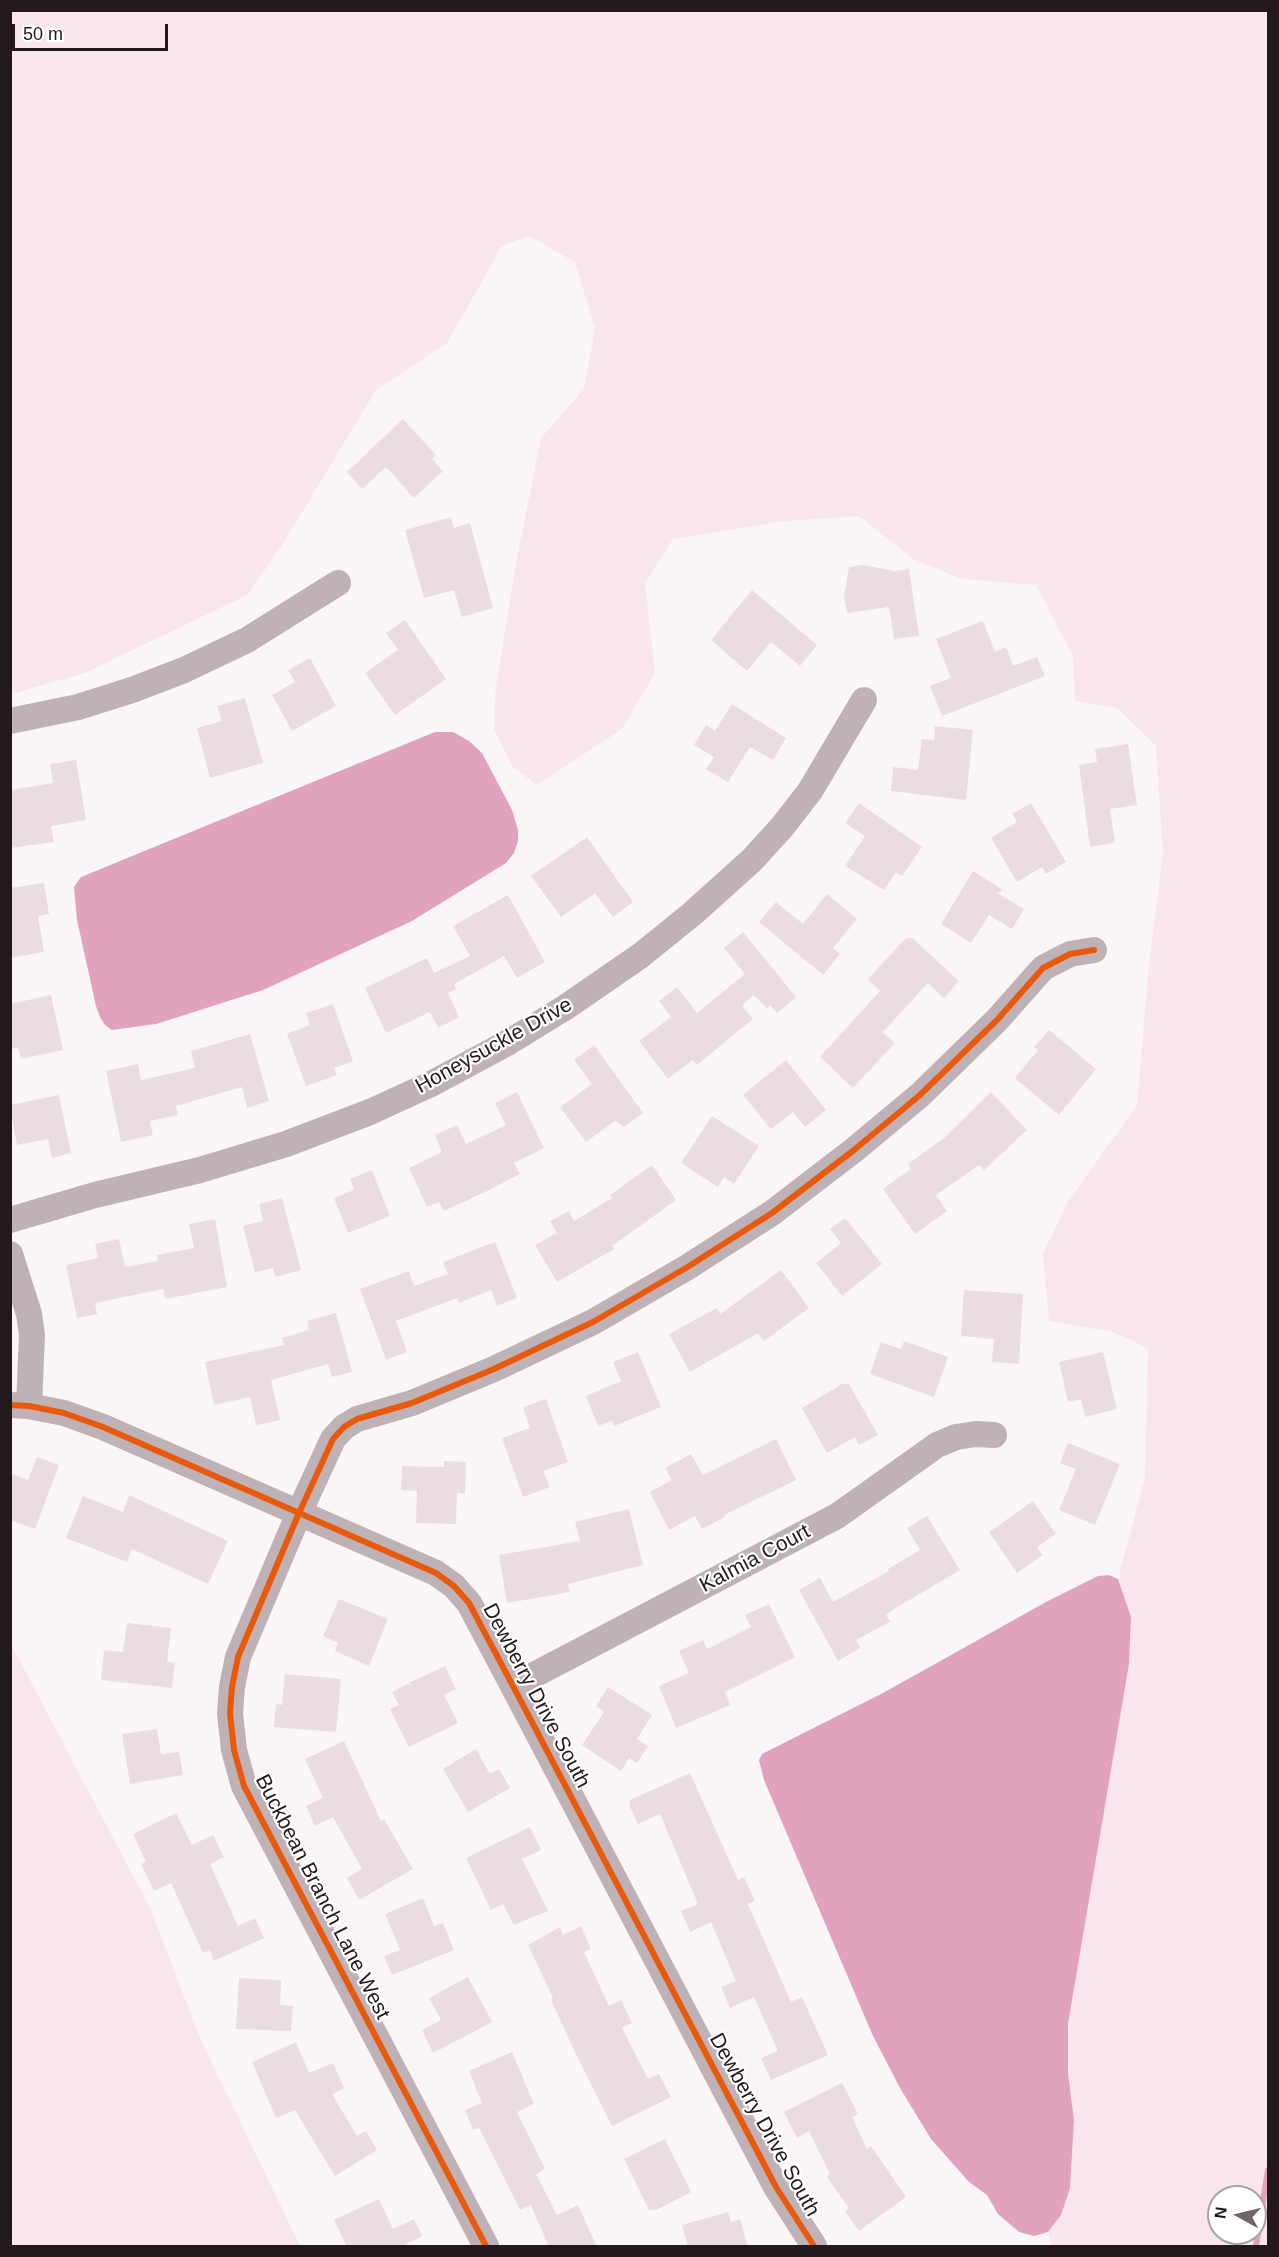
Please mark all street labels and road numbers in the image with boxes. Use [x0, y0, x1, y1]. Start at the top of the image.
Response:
street label: Honeysuckle Drive [411, 993, 577, 1099]
street label: Kalmia Court [696, 1519, 814, 1599]
street label: Dewberry Drive South [477, 1599, 595, 1793]
street label: Buckbean Branch Lane West [249, 1770, 395, 2024]
street label: Dewberry Drive South [703, 2029, 825, 2221]

